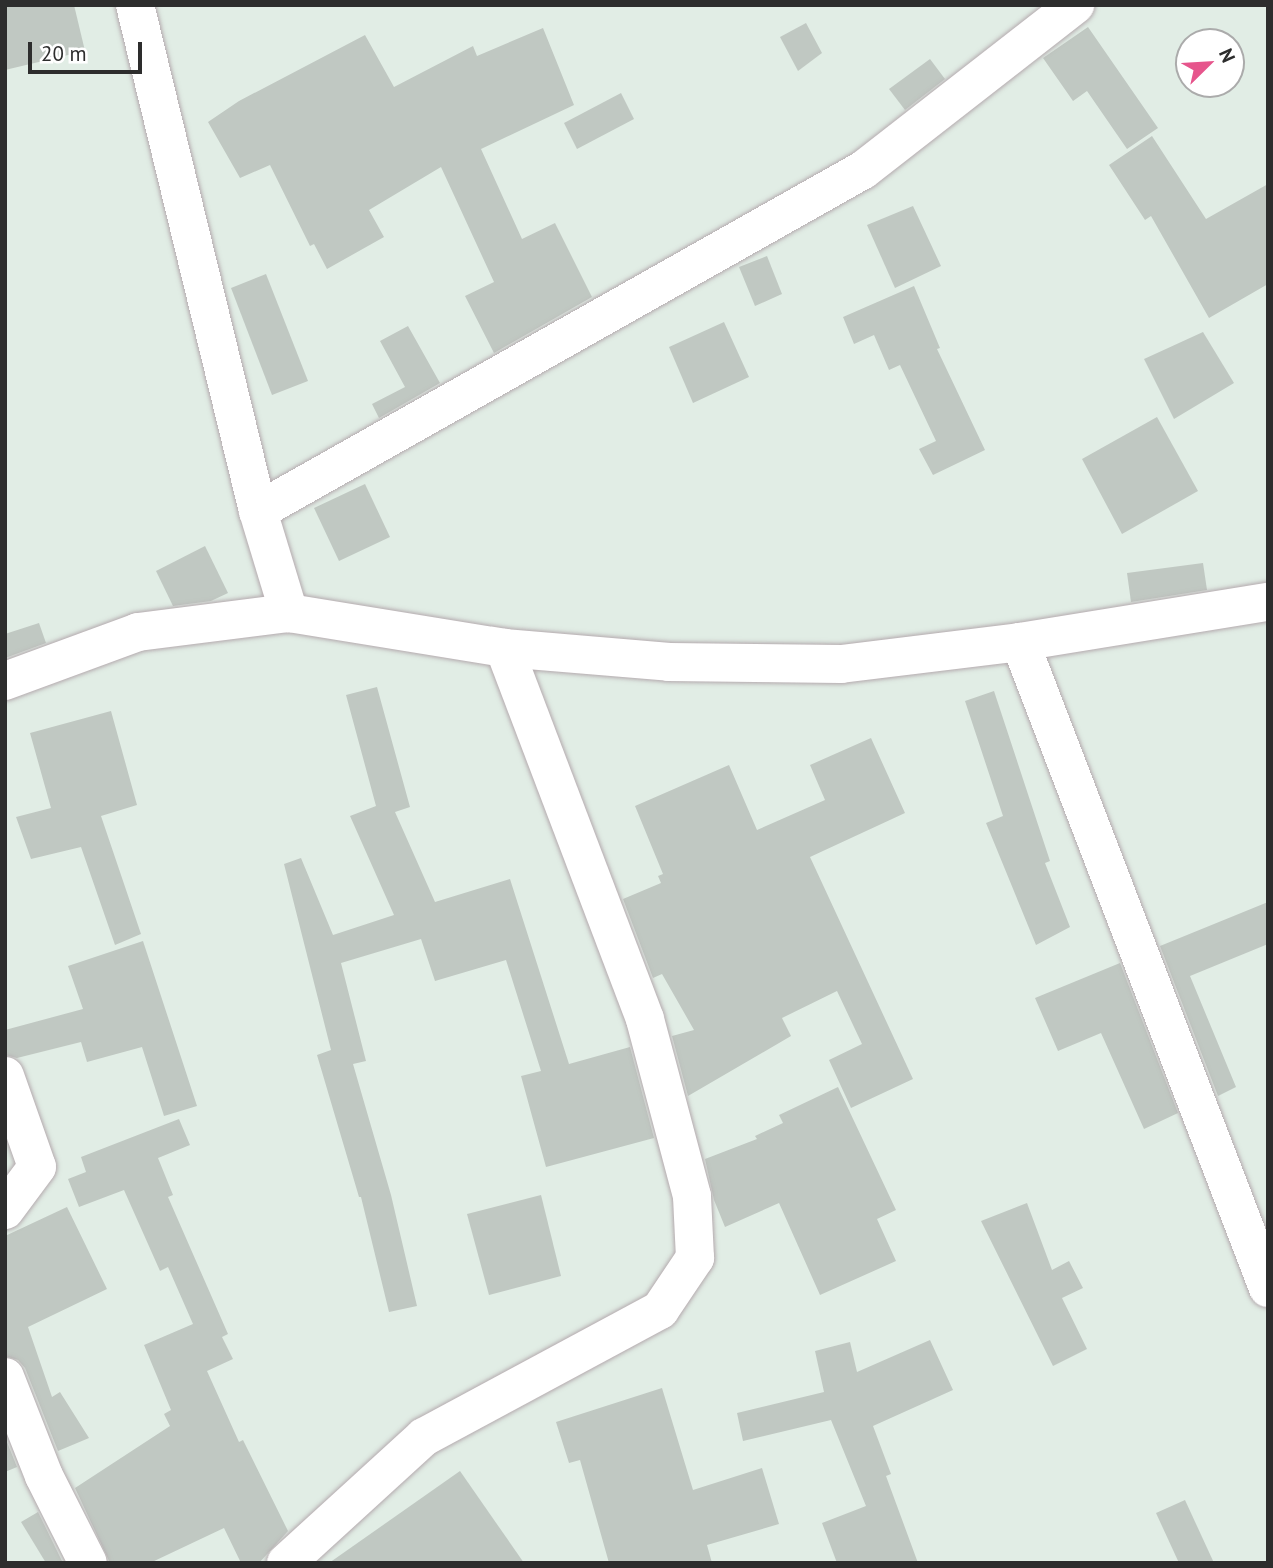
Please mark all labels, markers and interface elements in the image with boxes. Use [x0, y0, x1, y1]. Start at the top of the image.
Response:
scale bar [32, 28, 145, 72]
north arrow [1175, 28, 1245, 98]
text: 20 m [41, 40, 87, 67]
text: N [1214, 45, 1241, 66]

